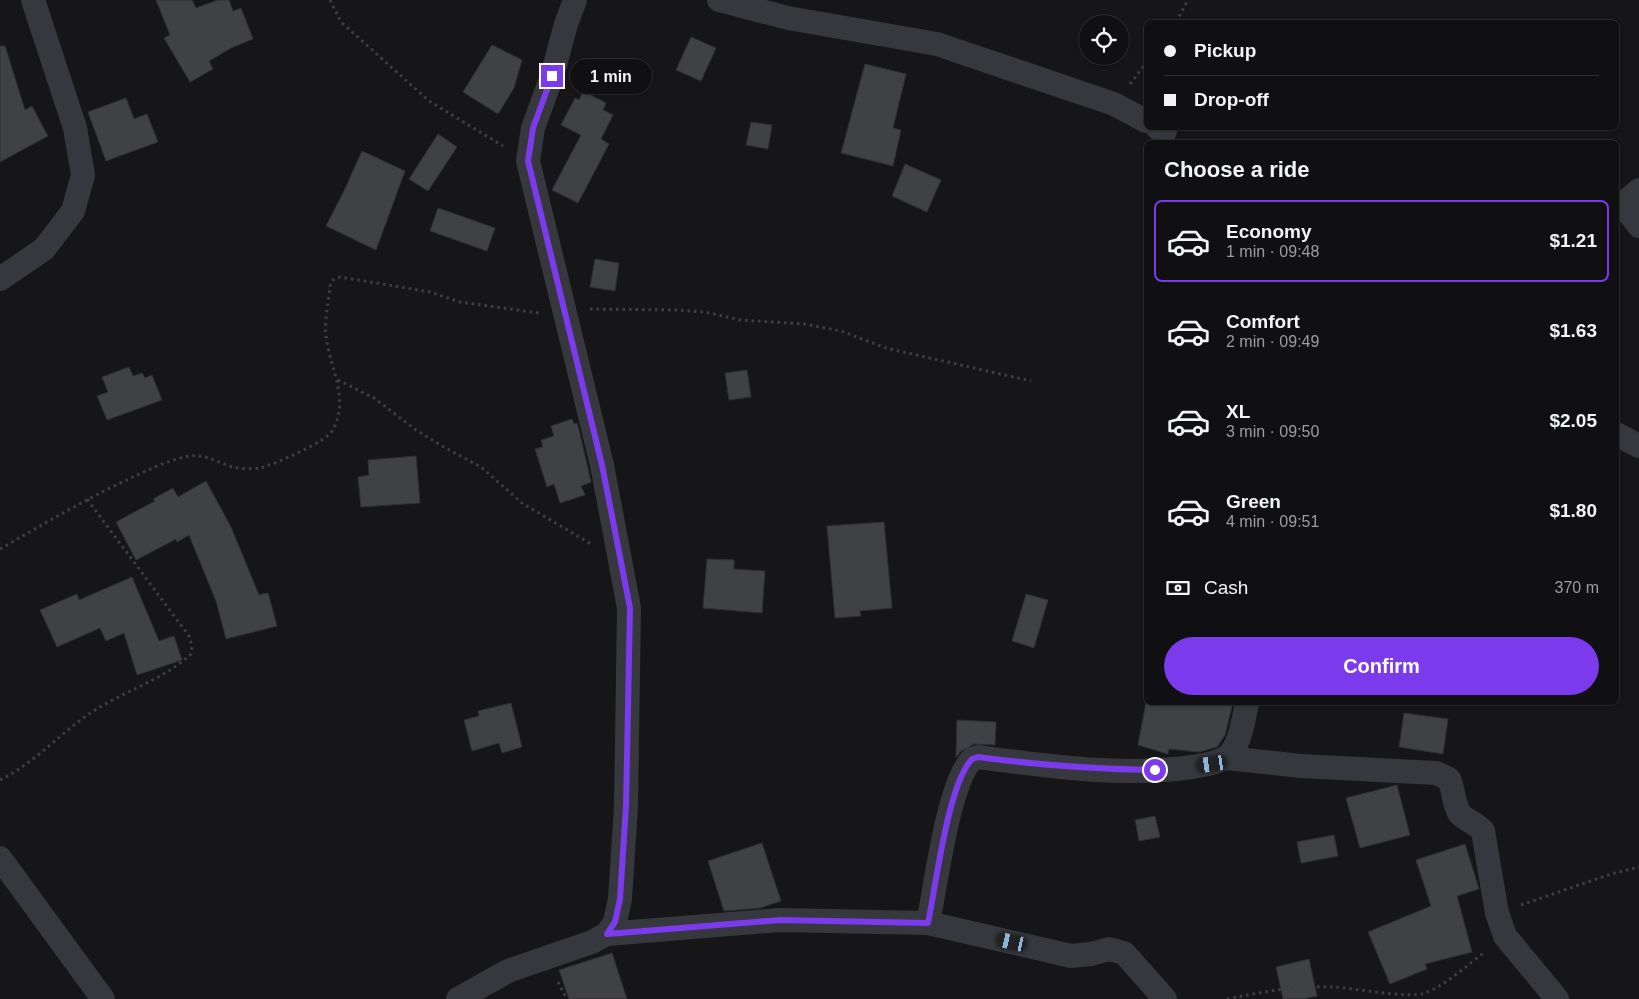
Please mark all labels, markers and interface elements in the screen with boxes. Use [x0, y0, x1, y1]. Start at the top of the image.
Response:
map controls [1079, 15, 1129, 65]
button: locate [1079, 15, 1129, 65]
text: Pickup [1194, 40, 1256, 61]
callout: 1 min [570, 58, 652, 94]
route end [541, 65, 563, 87]
text: 1 min [590, 68, 632, 85]
text: Drop-off [1194, 89, 1269, 110]
text: Choose a ride [1164, 157, 1309, 182]
icon: car [1166, 219, 1211, 264]
text: Economy [1226, 221, 1312, 242]
text: $1.21 [1549, 230, 1597, 251]
text: 1 min · 09:48 [1226, 243, 1319, 260]
icon: car [1166, 309, 1211, 354]
text: Comfort [1226, 311, 1300, 332]
text: $1.63 [1549, 320, 1597, 341]
text: 2 min · 09:49 [1226, 333, 1319, 350]
icon: car [1166, 399, 1211, 444]
text: XL [1226, 401, 1250, 422]
text: $2.05 [1549, 410, 1597, 431]
text: 3 min · 09:50 [1226, 423, 1319, 440]
icon: car [1166, 489, 1211, 534]
text: Green [1226, 491, 1281, 512]
text: $1.80 [1549, 500, 1597, 521]
text: 4 min · 09:51 [1226, 513, 1319, 530]
icon: cash [1164, 574, 1192, 602]
text: Cash [1204, 577, 1248, 598]
text: 370 m [1555, 579, 1599, 596]
button: Confirm [1164, 637, 1599, 695]
car [1196, 754, 1227, 774]
route start [1144, 759, 1166, 781]
car [995, 931, 1028, 953]

